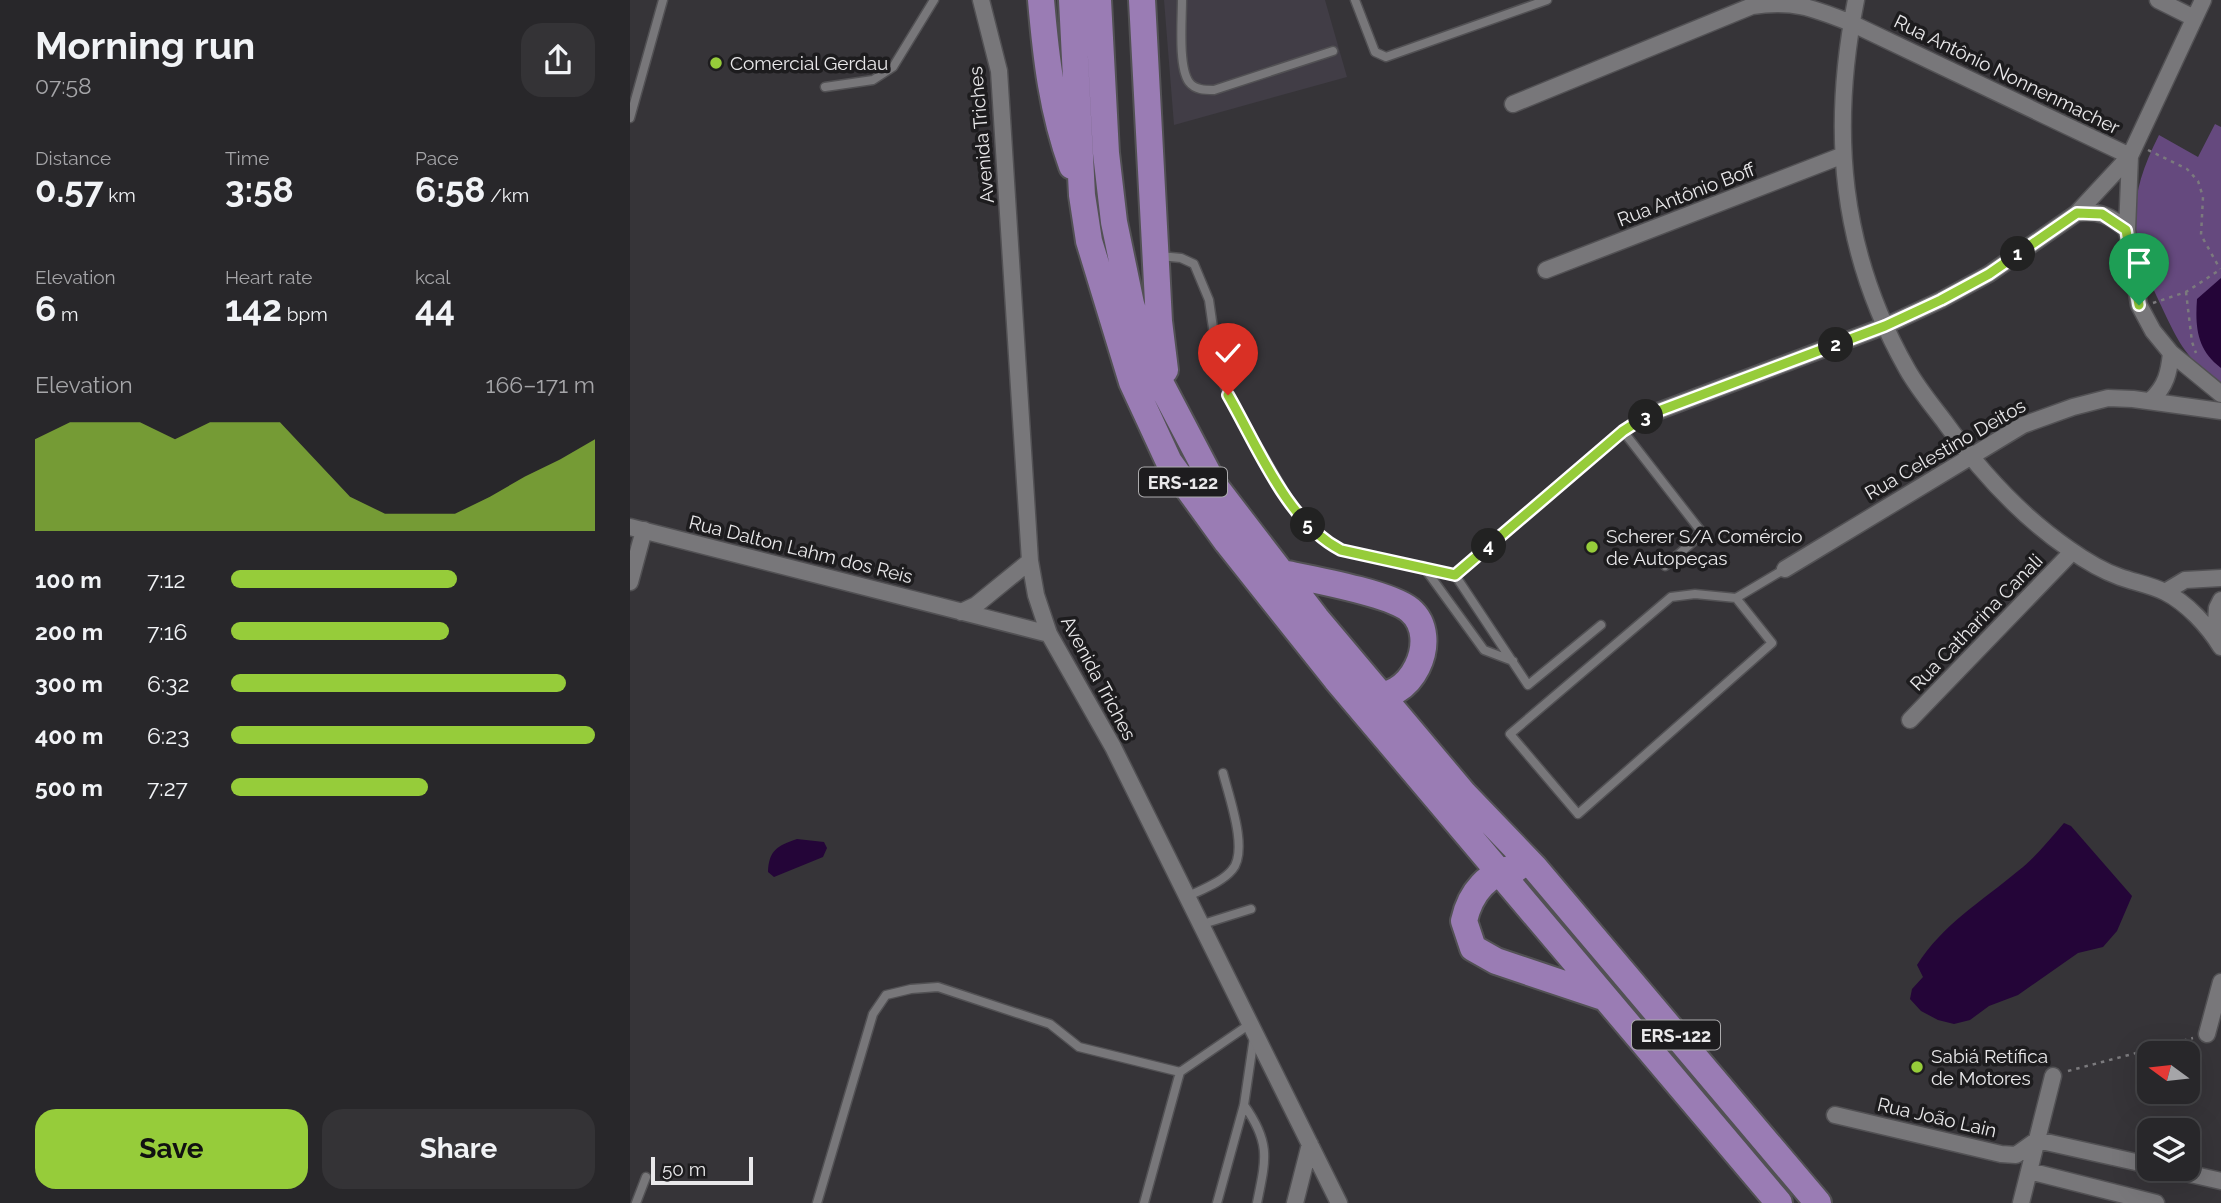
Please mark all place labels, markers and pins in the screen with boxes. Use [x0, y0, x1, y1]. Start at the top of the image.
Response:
place label: Comercial Gerdau [730, 52, 888, 74]
marker: Comercial Gerdau [708, 55, 724, 71]
pin [2109, 233, 2169, 305]
pin: 1 [2000, 236, 2036, 272]
pin [1198, 323, 1258, 395]
pin: 2 [1818, 328, 1854, 362]
pin: 3 [1628, 400, 1664, 434]
pin: 5 [1290, 508, 1326, 542]
place label: Scherer S/A Comércio de Autopeças [1606, 525, 1803, 569]
pin: 4 [1472, 528, 1506, 564]
marker: Scherer S/A Comércio de Autopeças [1584, 539, 1600, 555]
place label: Sabiá Retífica de Motores [1931, 1045, 2048, 1089]
marker: Sabiá Retífica de Motores [1909, 1059, 1925, 1075]

